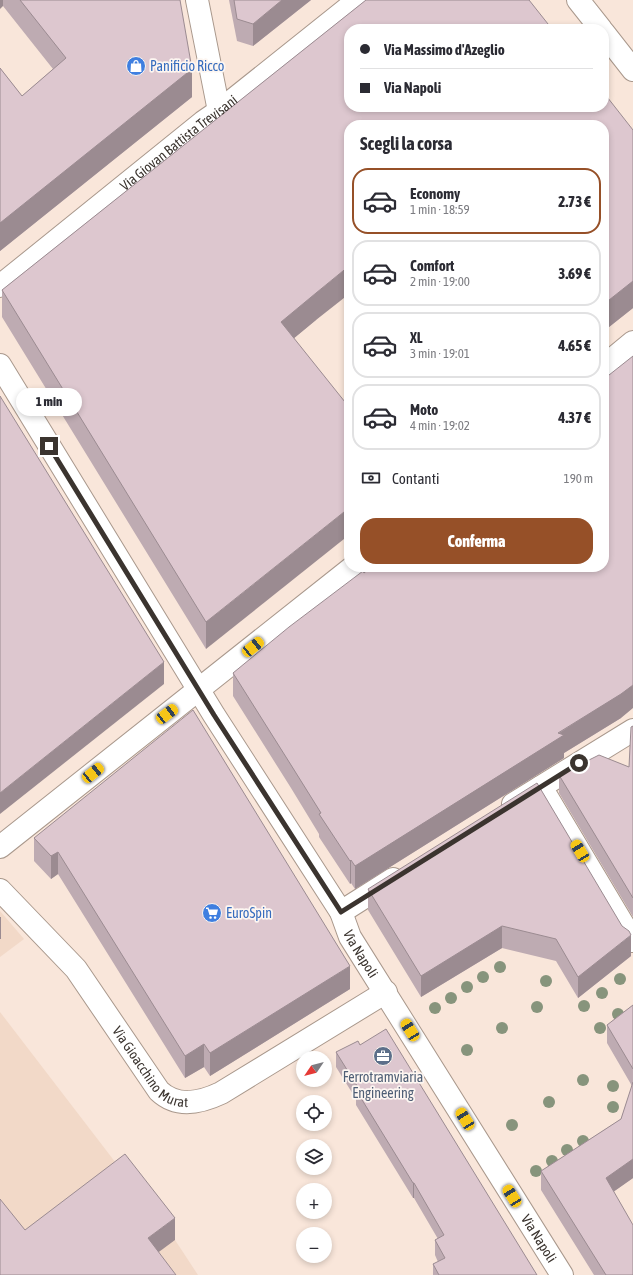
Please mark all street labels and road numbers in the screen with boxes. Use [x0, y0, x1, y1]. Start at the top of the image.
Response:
street label: Via Giovan Battista Trevisani [117, 92, 240, 194]
street label: Via Napoli [340, 928, 382, 981]
street label: Via Gioacchino Murat [109, 1023, 188, 1110]
street label: Via Napoli [518, 1211, 560, 1265]

